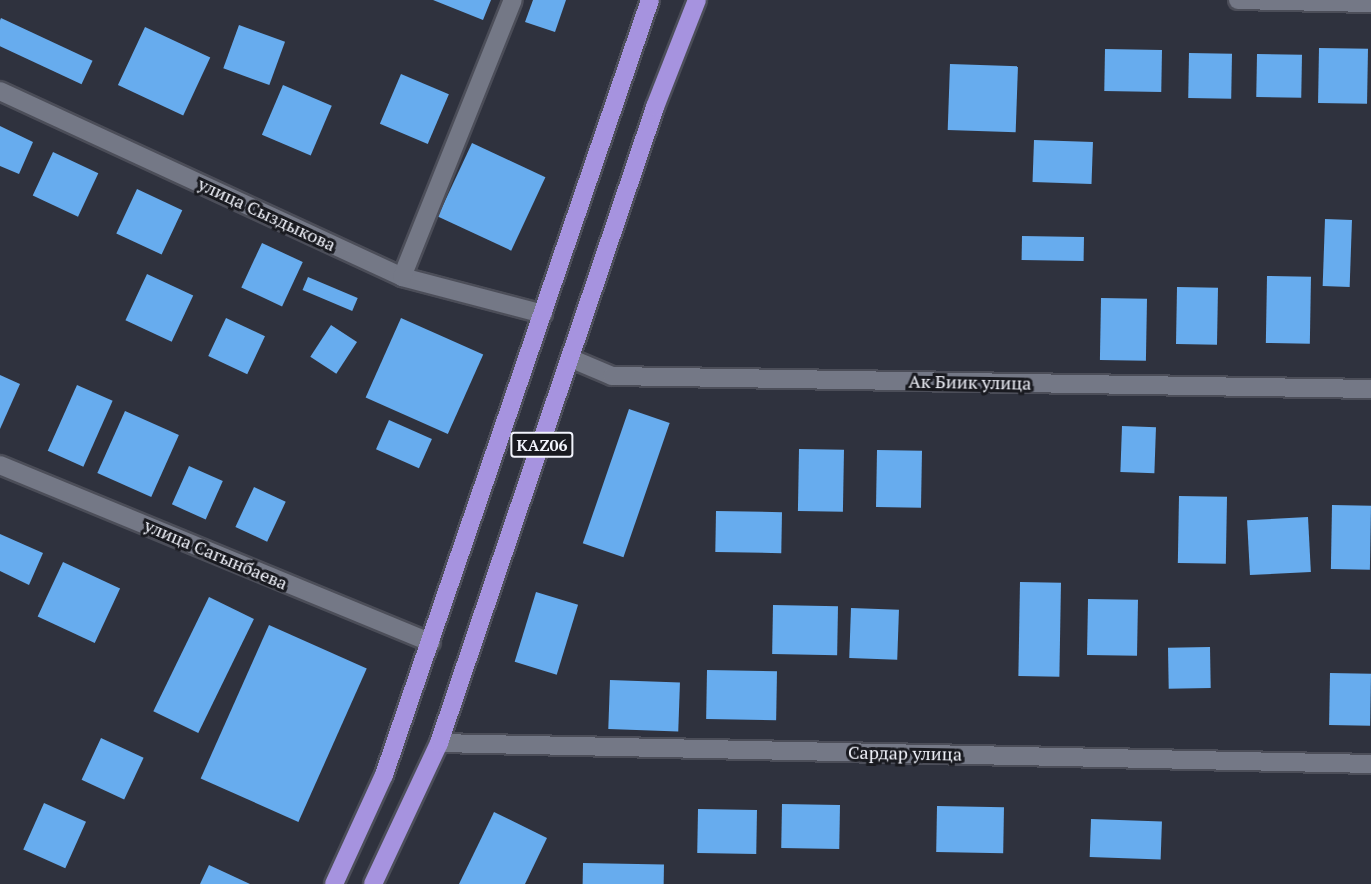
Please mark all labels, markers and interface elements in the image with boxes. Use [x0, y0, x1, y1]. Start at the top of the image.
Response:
street label: улица Сыздыкова [195, 173, 339, 255]
street label: Ак Биик улица [908, 370, 1032, 394]
road number: KАZ06 [509, 432, 575, 458]
street label: улица Сагынбаева [141, 514, 291, 594]
street label: Сардар улица [848, 741, 962, 765]

